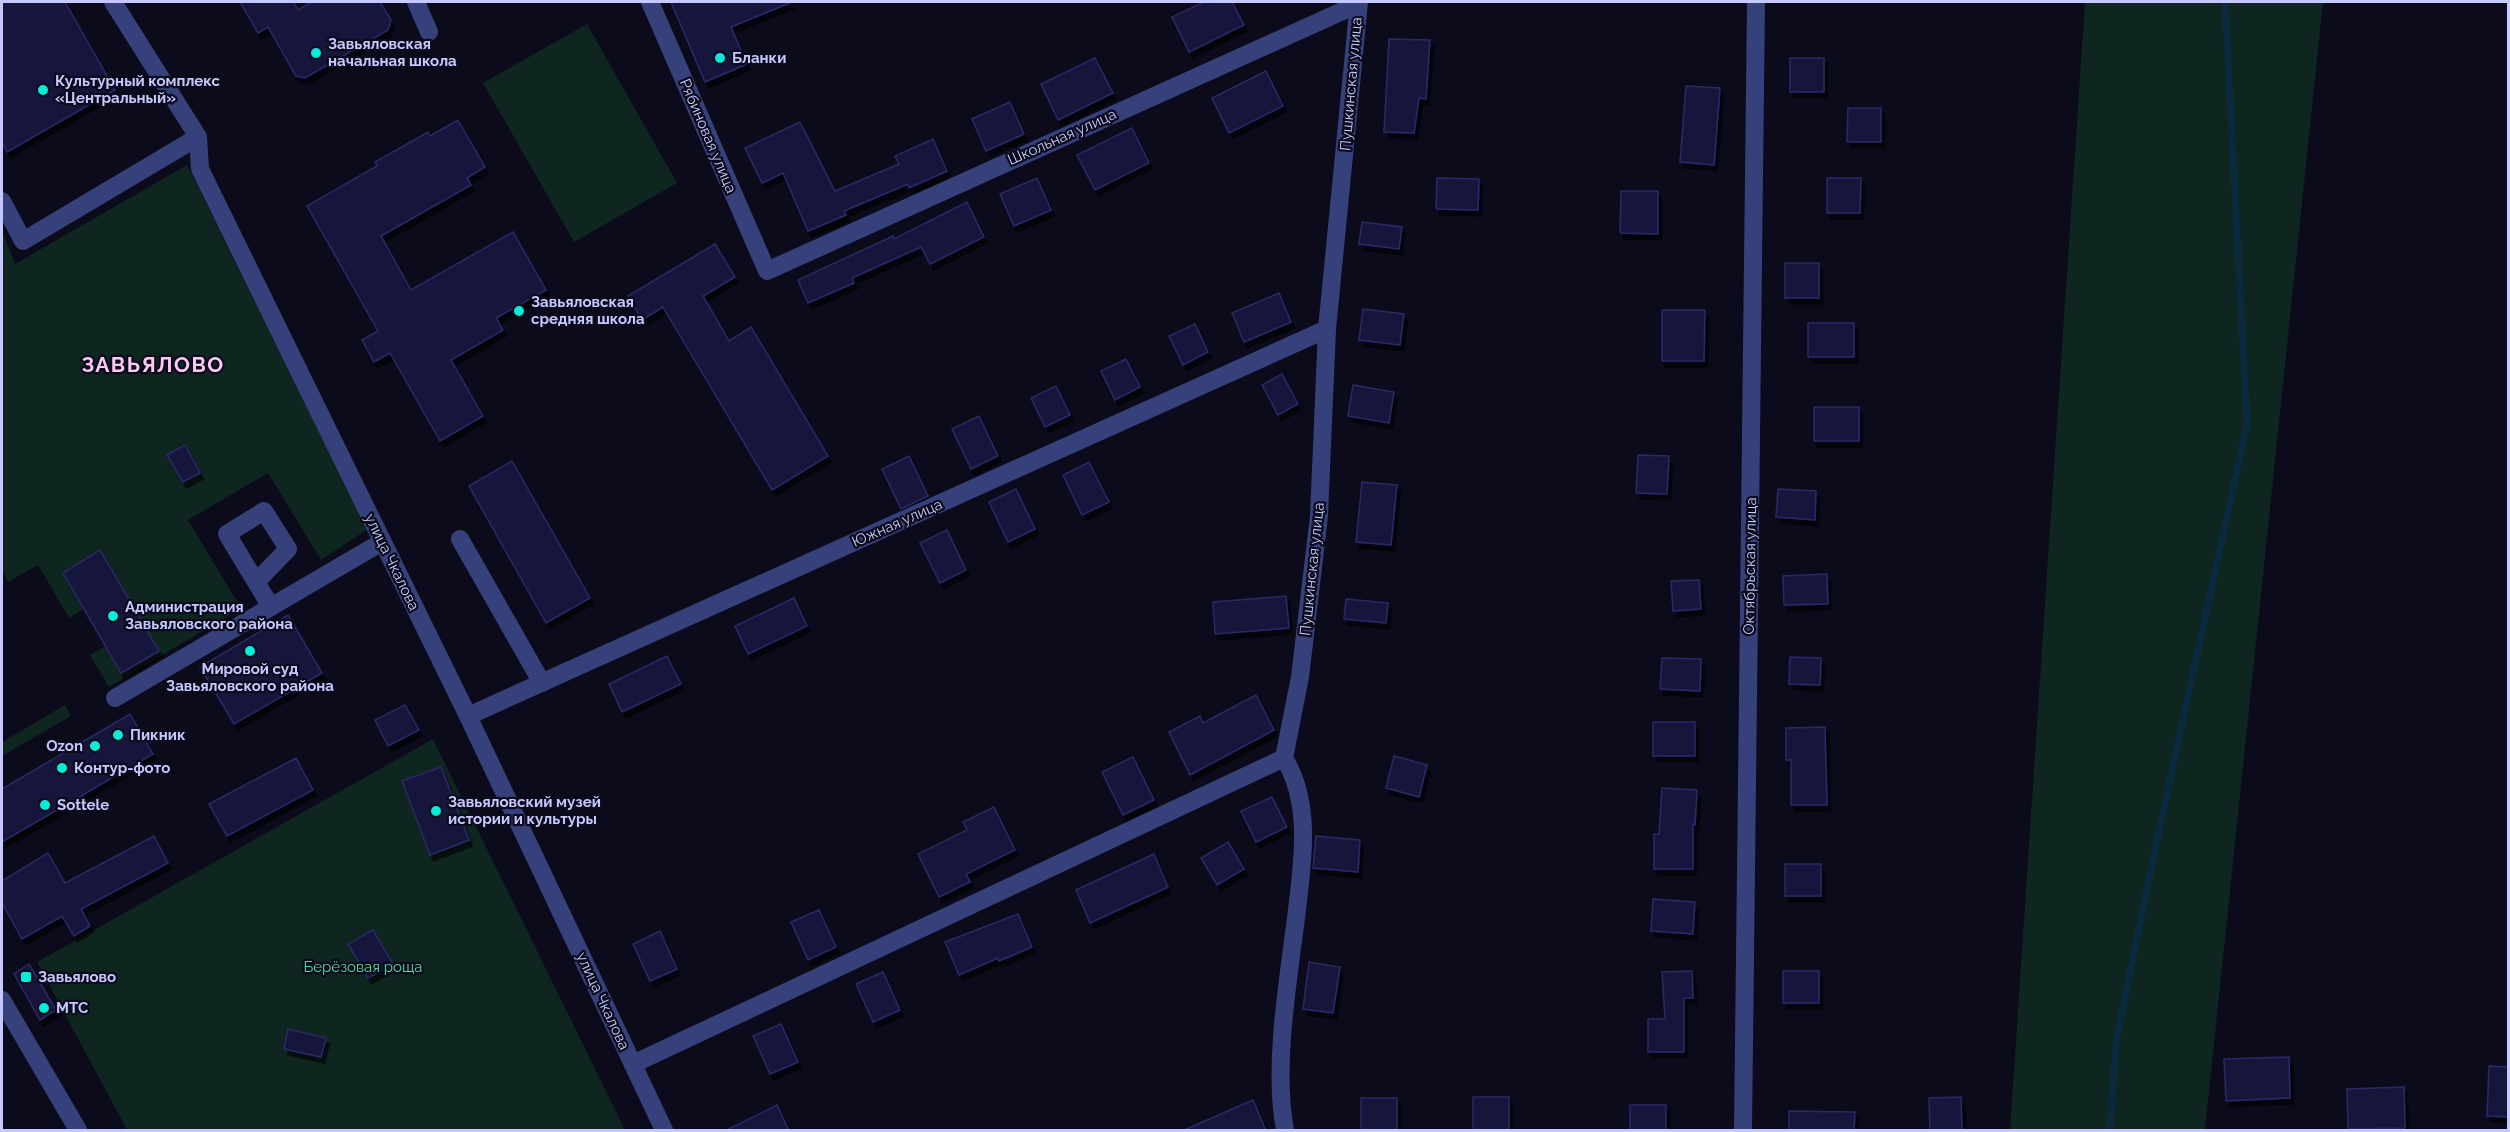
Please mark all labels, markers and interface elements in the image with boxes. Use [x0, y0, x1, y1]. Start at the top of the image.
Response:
street label: Пушкинская улица [1336, 16, 1366, 152]
place label: Завьяловская начальная школа [328, 35, 457, 70]
marker: Завьяловская начальная школа [309, 46, 323, 60]
place label: Бланки [732, 49, 786, 67]
marker: Бланки [713, 51, 727, 65]
place label: Культурный комплекс «Центральный» [55, 72, 220, 107]
street label: Рябиновая улица [676, 76, 740, 196]
marker: Культурный комплекс «Центральный» [36, 83, 50, 97]
street label: Школьная улица [1005, 105, 1119, 169]
place label: Завьяловская средняя школа [531, 293, 645, 328]
marker: Завьяловская средняя школа [512, 304, 526, 318]
district label: ЗАВЬЯЛОВО [81, 352, 225, 377]
street label: Южная улица [849, 495, 945, 551]
street label: Октябрьская улица [1740, 497, 1760, 635]
street label: Пушкинская улица [1296, 501, 1328, 637]
street label: улица Чкалова [361, 511, 423, 613]
place label: Администрация Завьяловского района [125, 598, 293, 633]
marker: Администрация Завьяловского района [106, 609, 120, 623]
marker: Мировой суд Завьяловского района [243, 644, 257, 658]
place label: Мировой суд Завьяловского района [166, 660, 334, 695]
place label: Пикник [130, 726, 186, 744]
marker: Пикник [111, 728, 125, 742]
place label: Ozon [46, 737, 83, 755]
marker: Ozon [88, 739, 102, 753]
place label: Контур-фото [74, 759, 170, 777]
marker: Контур-фото [55, 761, 69, 775]
place label: Завьяловский музей истории и культуры [448, 793, 601, 828]
place label: Sottele [57, 796, 109, 814]
marker: Sottele [38, 798, 52, 812]
marker: Завьяловский музей истории и культуры [429, 804, 443, 818]
street label: улица Чкалова [573, 949, 633, 1053]
park label: Берёзовая роща [304, 958, 422, 976]
place label: Завьялово [38, 968, 116, 986]
marker: Завьялово [19, 970, 33, 984]
place label: МТС [56, 999, 88, 1017]
marker: МТС [37, 1001, 51, 1015]

